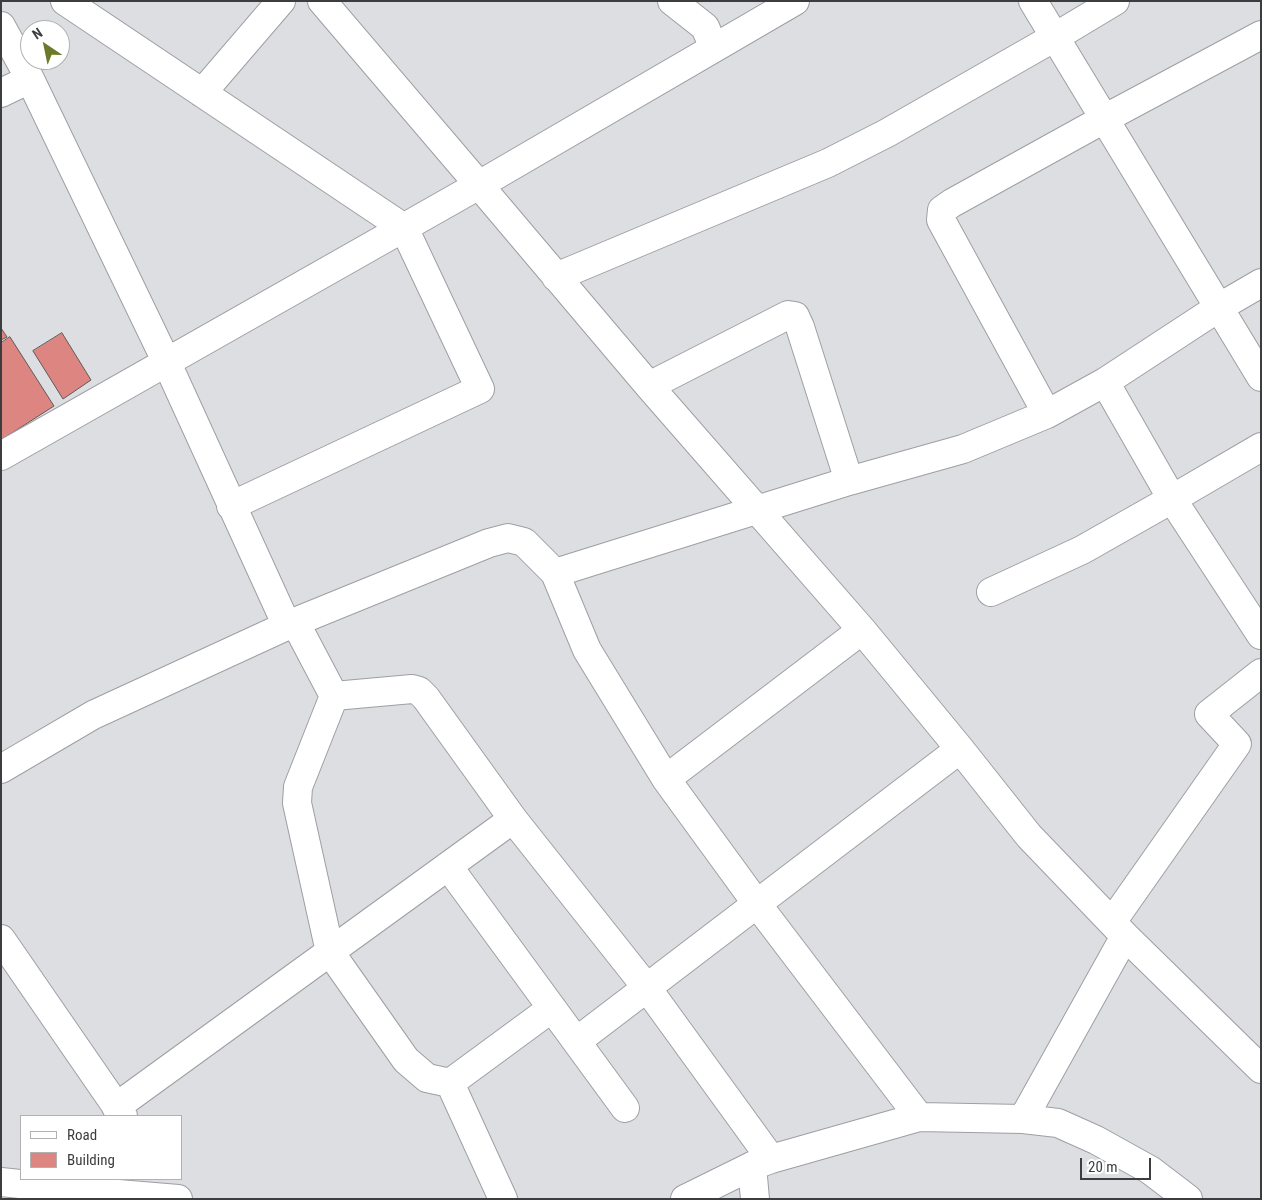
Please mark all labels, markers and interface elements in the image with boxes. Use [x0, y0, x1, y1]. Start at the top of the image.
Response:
north arrow [20, 20, 70, 70]
text: N [29, 24, 45, 42]
legend [20, 1115, 182, 1180]
text: Road [67, 1126, 97, 1144]
scale bar [1082, 1148, 1153, 1180]
text: Building [67, 1151, 115, 1169]
text: 20 m [1088, 1158, 1118, 1176]

